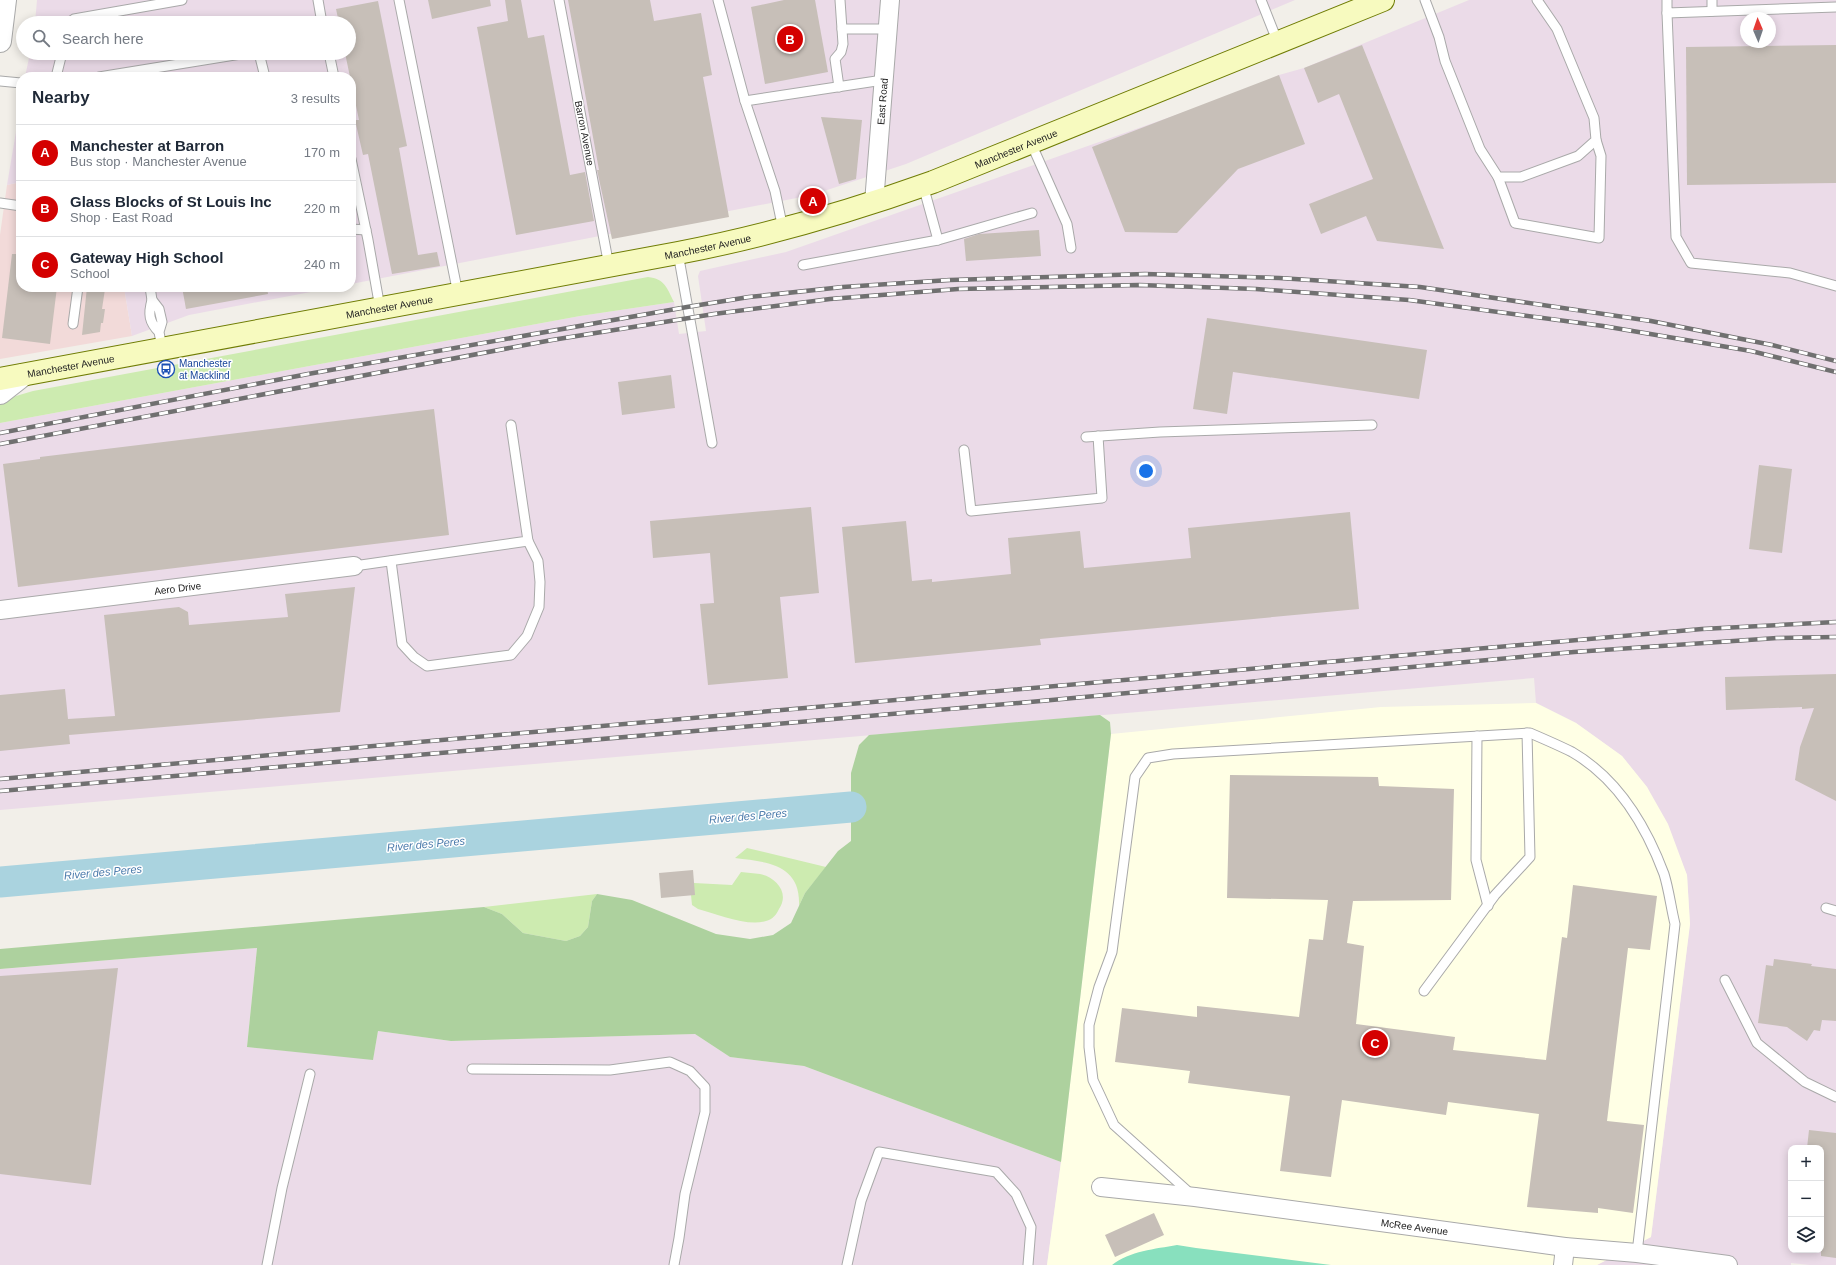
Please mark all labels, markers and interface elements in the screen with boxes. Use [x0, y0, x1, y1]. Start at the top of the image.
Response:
north arrow [1740, 12, 1776, 48]
search box [16, 16, 356, 60]
pin: B [777, 24, 803, 54]
icon: search [30, 27, 52, 49]
text: Search here [62, 30, 144, 47]
street label: East Road [875, 78, 890, 125]
text: Nearby [32, 88, 90, 107]
text: 3 results [291, 91, 340, 106]
street label: Barron Avenue [573, 100, 596, 167]
street label: Manchester Avenue [973, 127, 1059, 171]
text: Manchester at Barron [70, 137, 224, 154]
text: A [40, 145, 50, 160]
text: 170 m [304, 145, 340, 160]
text: Bus stop · Manchester Avenue [70, 154, 247, 169]
pin: A [800, 186, 826, 216]
text: Glass Blocks of St Louis Inc [70, 193, 272, 210]
text: B [40, 201, 50, 216]
text: 220 m [304, 201, 340, 216]
text: Shop · East Road [70, 210, 173, 225]
street label: Manchester Avenue [664, 232, 753, 261]
text: Gateway High School [70, 249, 223, 266]
text: C [40, 257, 50, 272]
text: 240 m [304, 257, 340, 272]
text: School [70, 266, 110, 281]
street label: Manchester Avenue [345, 294, 434, 321]
street label: Manchester Avenue [26, 353, 116, 380]
place label: Manchester at Macklind [179, 358, 232, 381]
bus stop icon: Manchester at Macklind [156, 359, 176, 379]
your location [1136, 461, 1156, 481]
street label: Aero Drive [154, 580, 202, 597]
water label: River des Peres [708, 807, 788, 825]
water label: River des Peres [386, 835, 466, 853]
water label: River des Peres [63, 863, 143, 881]
pin: C [1362, 1028, 1388, 1058]
map controls [1788, 1145, 1824, 1253]
button: + [1788, 1145, 1824, 1181]
button: − [1788, 1181, 1824, 1217]
street label: McRee Avenue [1380, 1217, 1449, 1237]
button: layers [1788, 1217, 1824, 1253]

